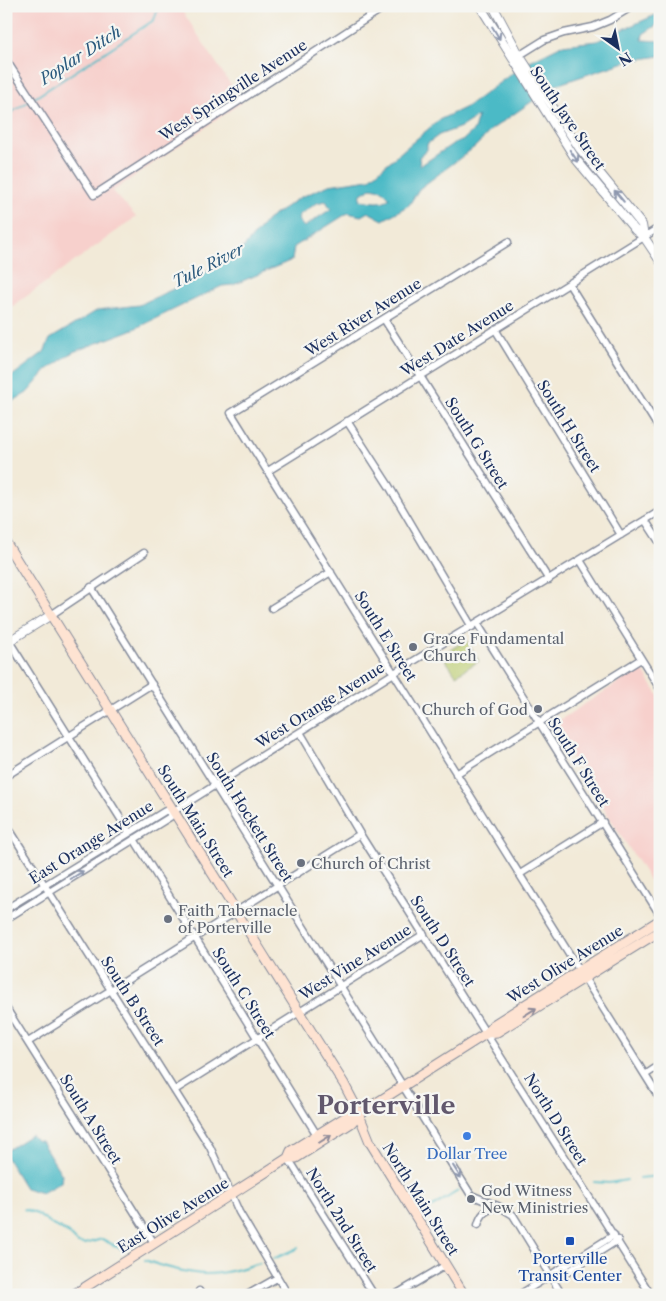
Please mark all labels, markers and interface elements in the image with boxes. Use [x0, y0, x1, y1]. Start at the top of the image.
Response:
water label: Poplar Ditch [34, 21, 124, 90]
north arrow [594, 22, 644, 72]
one-way arrow [491, 26, 501, 40]
street label: West Springville Avenue [155, 35, 310, 145]
text: N [615, 48, 635, 70]
street label: South Jaye Street [526, 62, 610, 174]
one-way arrow [569, 149, 579, 163]
one-way arrow [613, 189, 625, 202]
water label: Tule River [169, 238, 249, 292]
street label: West River Avenue [301, 274, 425, 361]
street label: West Date Avenue [396, 296, 517, 381]
street label: South H Street [533, 376, 605, 476]
street label: South G Street [441, 394, 513, 493]
street label: South E Street [351, 587, 422, 685]
place label: Grace Fundamental Church [423, 629, 565, 665]
marker: Grace Fundamental Church [407, 641, 419, 653]
street label: West Orange Avenue [251, 658, 388, 753]
place label: Church of God [422, 700, 528, 719]
marker: Church of God [532, 703, 544, 715]
street label: South F Street [544, 714, 614, 811]
street label: South Hockett Street [202, 749, 298, 886]
street label: South Main Street [154, 761, 239, 882]
street label: East Orange Avenue [25, 796, 157, 888]
place label: Church of Christ [311, 854, 431, 873]
marker: Church of Christ [295, 857, 307, 869]
one-way arrow [70, 870, 84, 880]
street label: South D Street [406, 892, 480, 991]
place label: Faith Tabernacle of Porterville [178, 901, 298, 937]
marker: Faith Tabernacle of Porterville [162, 913, 174, 925]
street label: West Vine Avenue [295, 920, 415, 1005]
street label: West Olive Avenue [503, 921, 627, 1008]
street label: South C Street [208, 944, 280, 1043]
street label: South B Street [97, 953, 169, 1050]
one-way arrow [523, 1007, 537, 1017]
street label: North D Street [520, 1069, 592, 1169]
street label: South A Street [56, 1070, 127, 1168]
district label: Porterville [317, 1090, 455, 1121]
marker: Dollar Tree [461, 1130, 473, 1142]
one-way arrow [318, 1134, 332, 1144]
street label: North Main Street [379, 1139, 464, 1260]
place label: Dollar Tree [426, 1144, 508, 1163]
street label: North 2nd Street [302, 1164, 382, 1276]
one-way arrow [453, 1165, 463, 1179]
street label: East Olive Avenue [114, 1173, 232, 1257]
place label: God Witness New Ministries [481, 1181, 588, 1217]
marker: God Witness New Ministries [465, 1193, 477, 1205]
marker: Porterville Transit Center [564, 1235, 576, 1247]
place label: Porterville Transit Center [518, 1249, 622, 1285]

